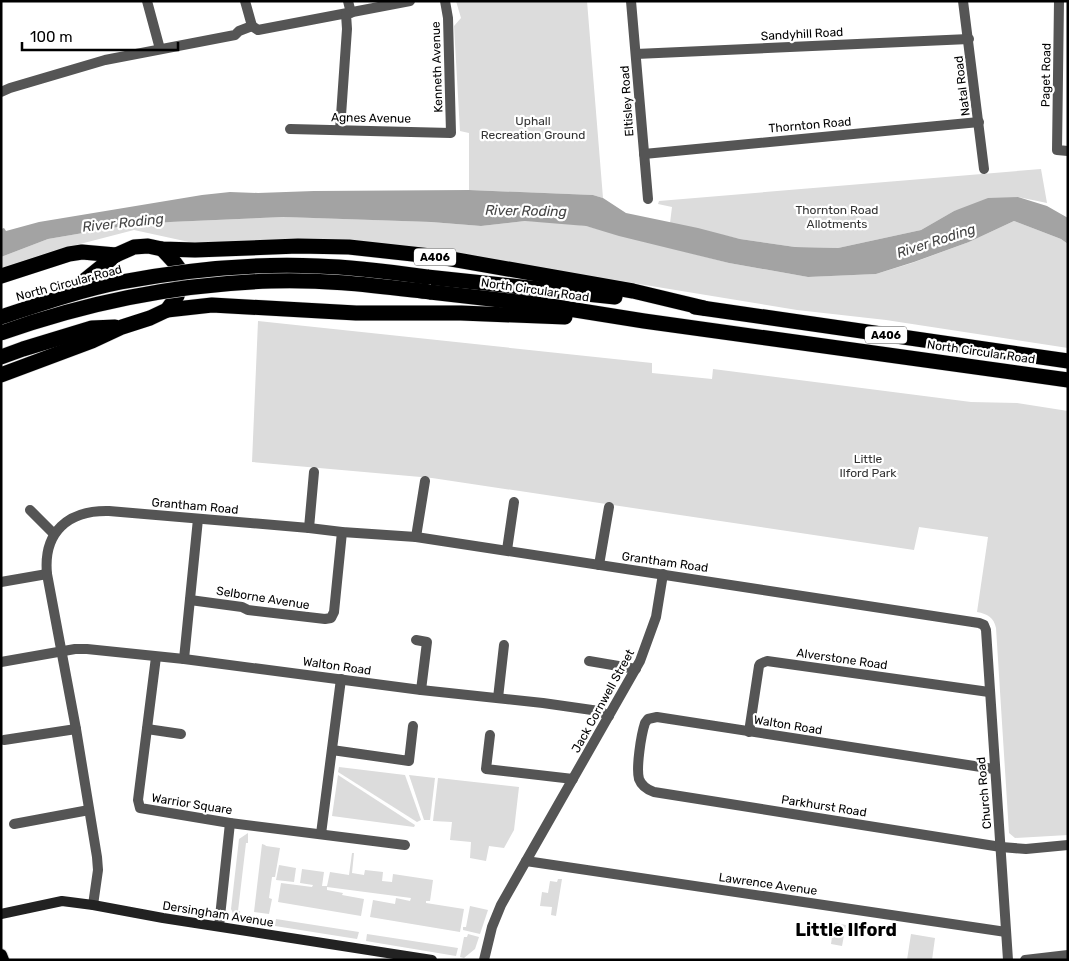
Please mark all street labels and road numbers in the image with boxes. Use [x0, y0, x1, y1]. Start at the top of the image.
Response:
street label: Kenneth Avenue [428, 21, 446, 113]
street label: Sandyhill Road [760, 25, 844, 43]
street label: Paget Road [1038, 43, 1054, 107]
street label: Natal Road [951, 55, 973, 117]
street label: Eltisley Road [618, 65, 636, 137]
street label: Agnes Avenue [331, 110, 411, 126]
street label: Thornton Road [768, 114, 852, 136]
road number: A406 [414, 248, 456, 266]
street label: North Circular Road [14, 262, 124, 304]
street label: North Circular Road [480, 275, 590, 305]
road number: A406 [865, 326, 907, 344]
street label: North Circular Road [926, 337, 1036, 367]
street label: Grantham Road [151, 495, 239, 517]
street label: Grantham Road [621, 549, 709, 575]
street label: Selborne Avenue [215, 584, 311, 612]
street label: Alverstone Road [796, 646, 888, 672]
street label: Jack Cornwell Street [569, 647, 637, 755]
street label: Walton Road [302, 654, 372, 678]
street label: Walton Road [753, 713, 823, 737]
street label: Church Road [974, 756, 994, 830]
street label: Warrior Square [151, 791, 234, 817]
street label: Parkhurst Road [780, 792, 868, 820]
street label: Lawrence Avenue [718, 870, 818, 898]
street label: Dersingham Avenue [161, 898, 275, 930]

